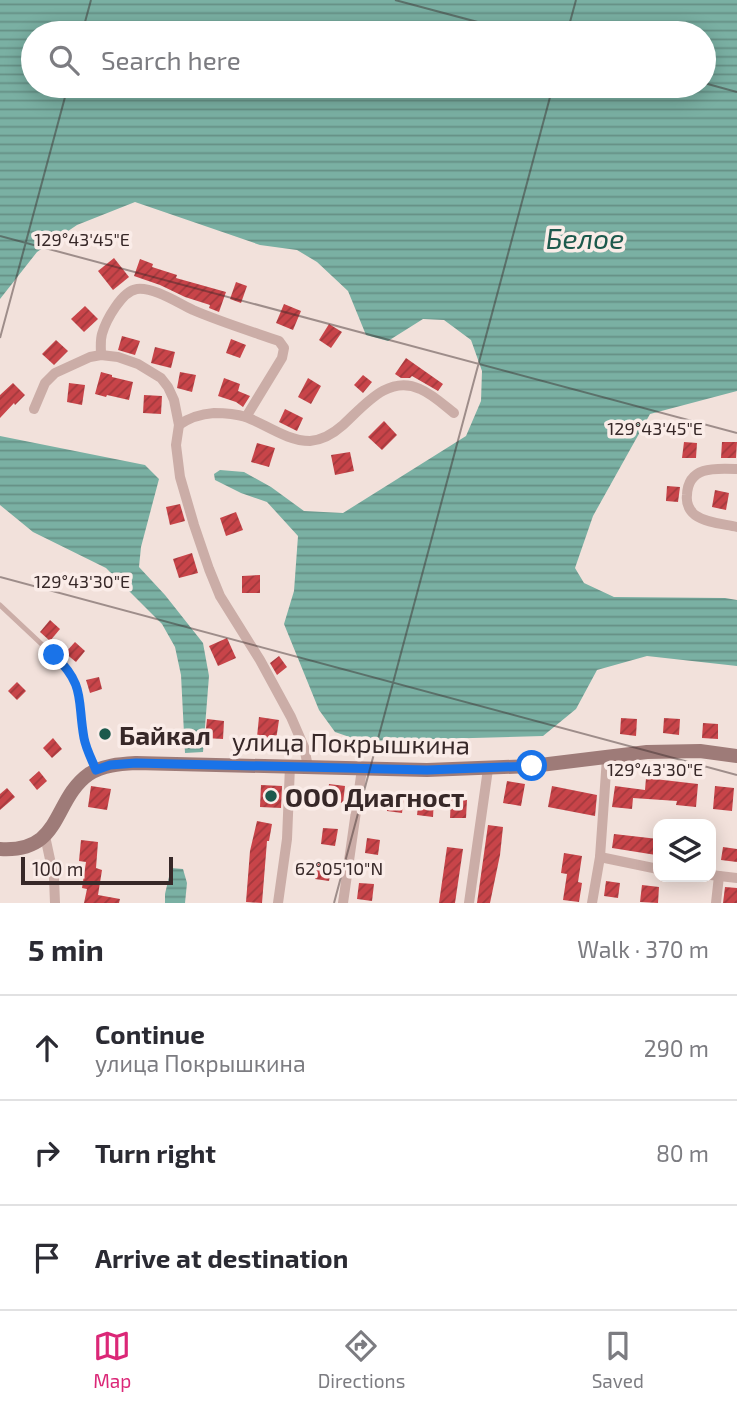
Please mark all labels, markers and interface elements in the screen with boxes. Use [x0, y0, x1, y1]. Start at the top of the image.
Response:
search box [21, 21, 716, 98]
icon: search [45, 41, 83, 79]
text: Search here [101, 44, 241, 75]
water label: Белое [546, 221, 624, 255]
text: 129°43'45"E [34, 228, 130, 250]
text: 129°43'45"E [607, 417, 703, 439]
text: 129°43'30"E [34, 570, 130, 592]
route end [38, 639, 69, 670]
place label: Байкал [119, 719, 211, 750]
street label: улица Покрышкина [232, 724, 470, 761]
marker: Байкал [97, 726, 113, 742]
route start [516, 750, 547, 781]
text: 129°43'30"E [607, 758, 703, 780]
place label: ООО Диагност [285, 781, 464, 812]
marker: ООО Диагност [263, 788, 279, 804]
map controls [653, 819, 716, 882]
button: layers [653, 819, 716, 882]
scale bar [21, 854, 173, 886]
text: 100 m [32, 857, 83, 880]
text: 62°05'10"N [295, 857, 383, 879]
text: 5 min [28, 931, 104, 967]
text: Walk · 370 m [577, 935, 709, 963]
text: Continue [95, 1018, 205, 1049]
icon: ahead [28, 1029, 66, 1067]
text: 290 m [644, 1034, 709, 1062]
text: улица Покрышкина [95, 1049, 306, 1077]
icon: right [28, 1134, 66, 1172]
text: Turn right [95, 1137, 216, 1168]
text: 80 m [656, 1139, 709, 1167]
icon: arrive [28, 1239, 66, 1277]
text: Arrive at destination [95, 1242, 348, 1273]
tab: Map [93, 1327, 131, 1392]
tab: Directions [318, 1327, 405, 1392]
tab: Saved [592, 1327, 644, 1392]

